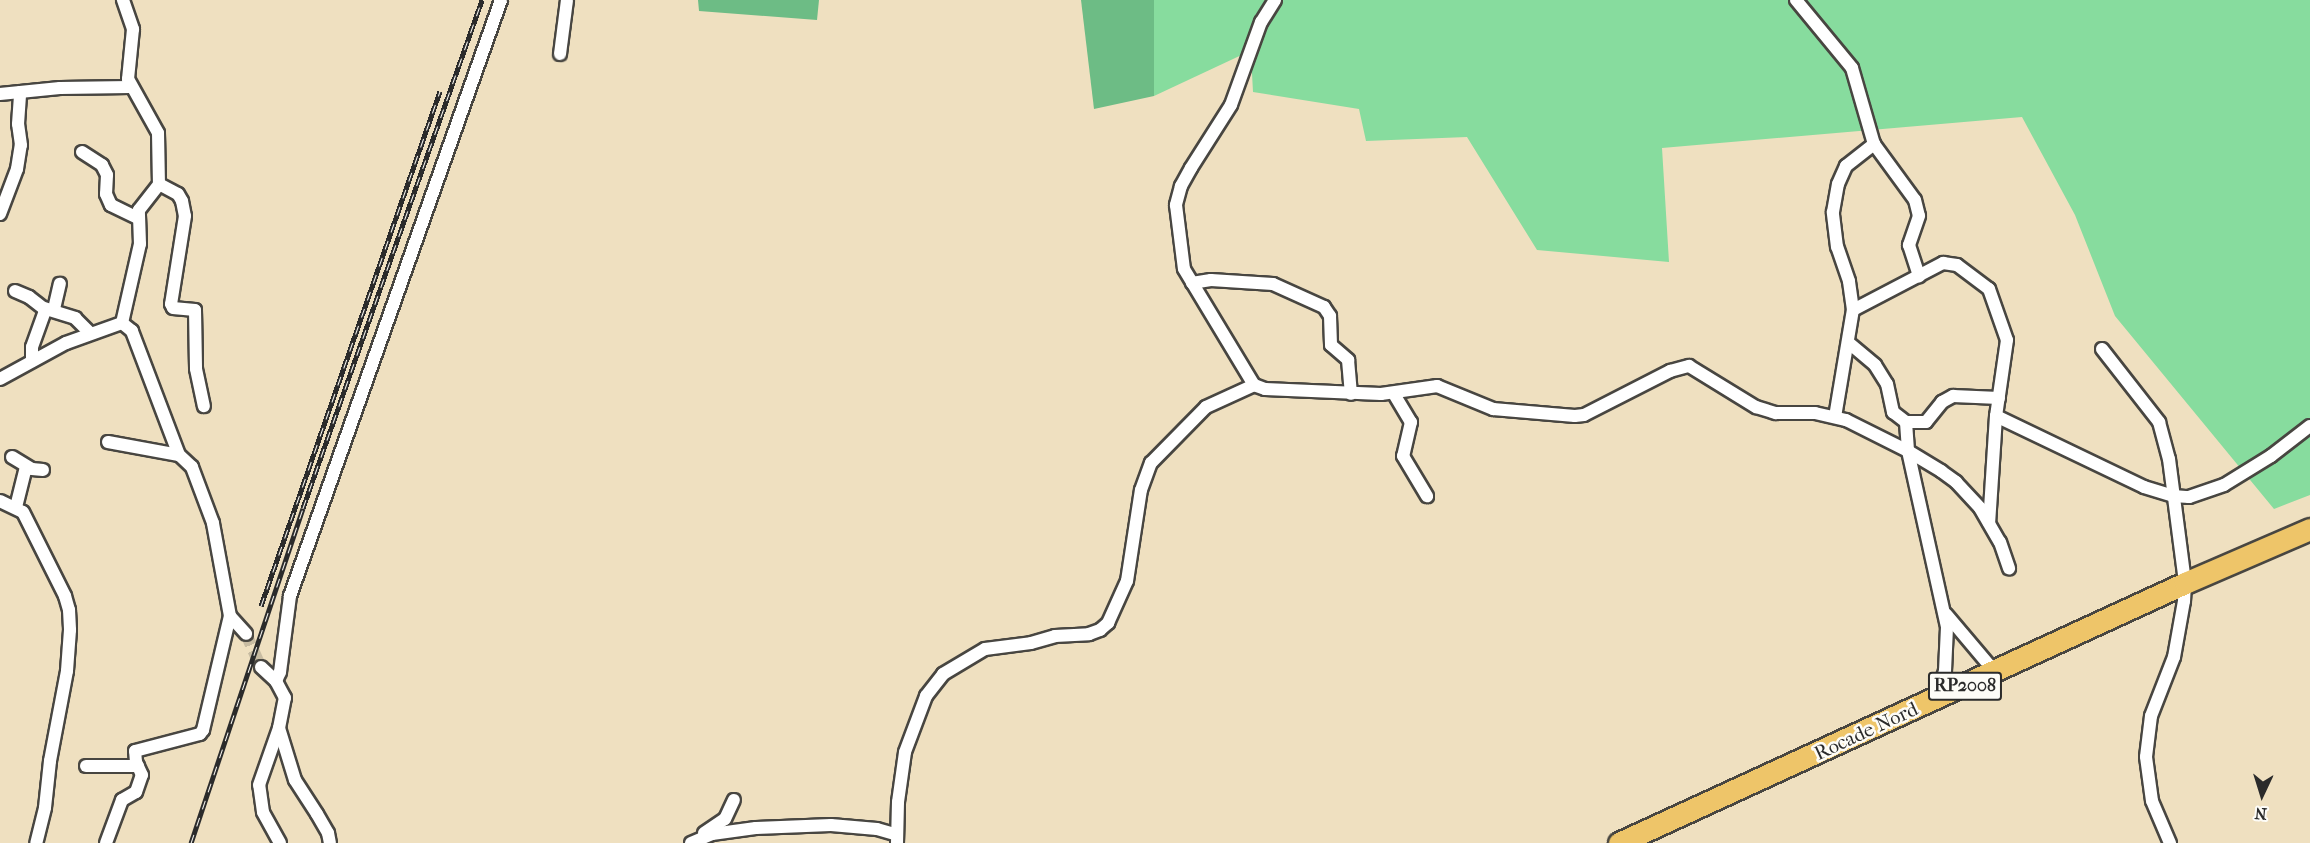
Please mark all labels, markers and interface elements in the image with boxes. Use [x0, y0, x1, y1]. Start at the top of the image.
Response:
road number: RP2008 [1928, 671, 2002, 701]
street label: Rocade Nord [1810, 697, 1922, 765]
north arrow [2232, 765, 2292, 825]
text: N [2254, 804, 2267, 823]

